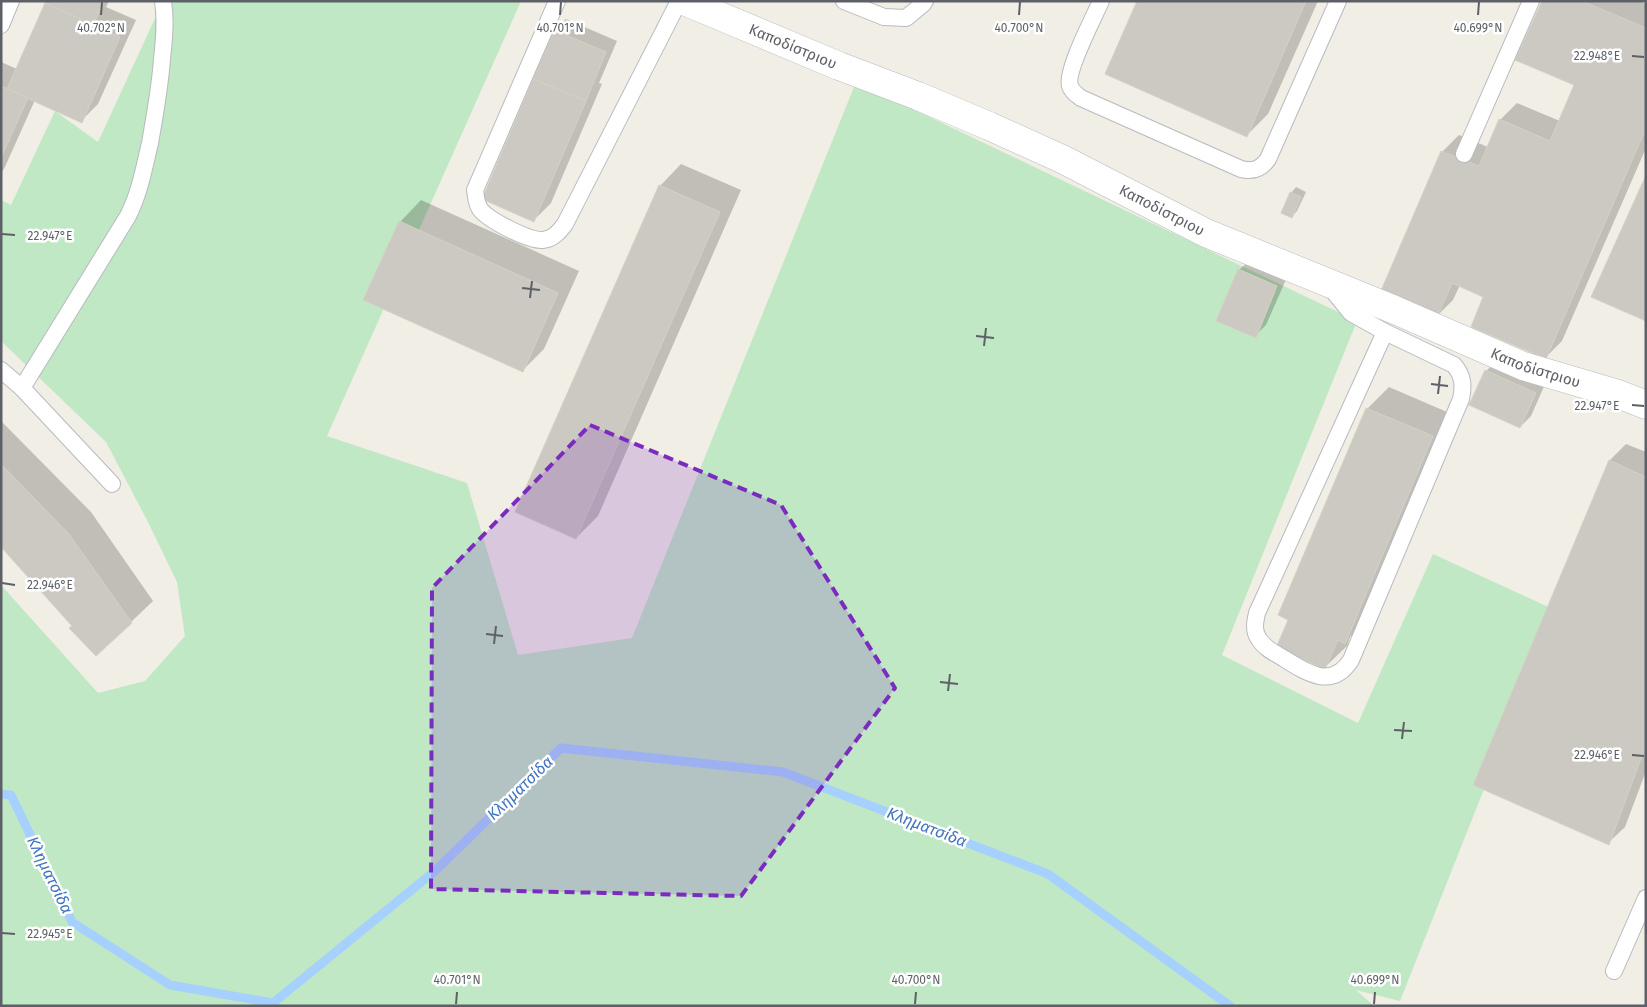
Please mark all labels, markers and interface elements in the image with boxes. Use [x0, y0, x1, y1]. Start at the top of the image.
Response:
street label: Καποδίστριου [746, 20, 839, 73]
text: 40.702°N [77, 21, 125, 35]
text: 40.701°N [536, 21, 584, 35]
text: 40.700°N [994, 21, 1044, 35]
text: 40.699°N [1453, 21, 1503, 35]
text: 22.948°E [1574, 49, 1620, 63]
street label: Καποδίστριου [1116, 181, 1208, 240]
text: 22.947°E [28, 229, 72, 243]
street label: Καποδίστριου [1488, 344, 1582, 391]
text: 22.947°E [1575, 399, 1619, 413]
text: 22.946°E [27, 578, 73, 592]
text: 22.946°E [1574, 748, 1620, 762]
water label: Κληματσίδα [483, 752, 557, 824]
water label: Κληματσίδα [884, 803, 970, 851]
water label: Κληματσίδα [23, 833, 77, 917]
text: 22.945°E [27, 927, 73, 941]
text: 40.701°N [433, 973, 481, 987]
text: 40.700°N [891, 973, 941, 987]
text: 40.699°N [1350, 973, 1400, 987]

